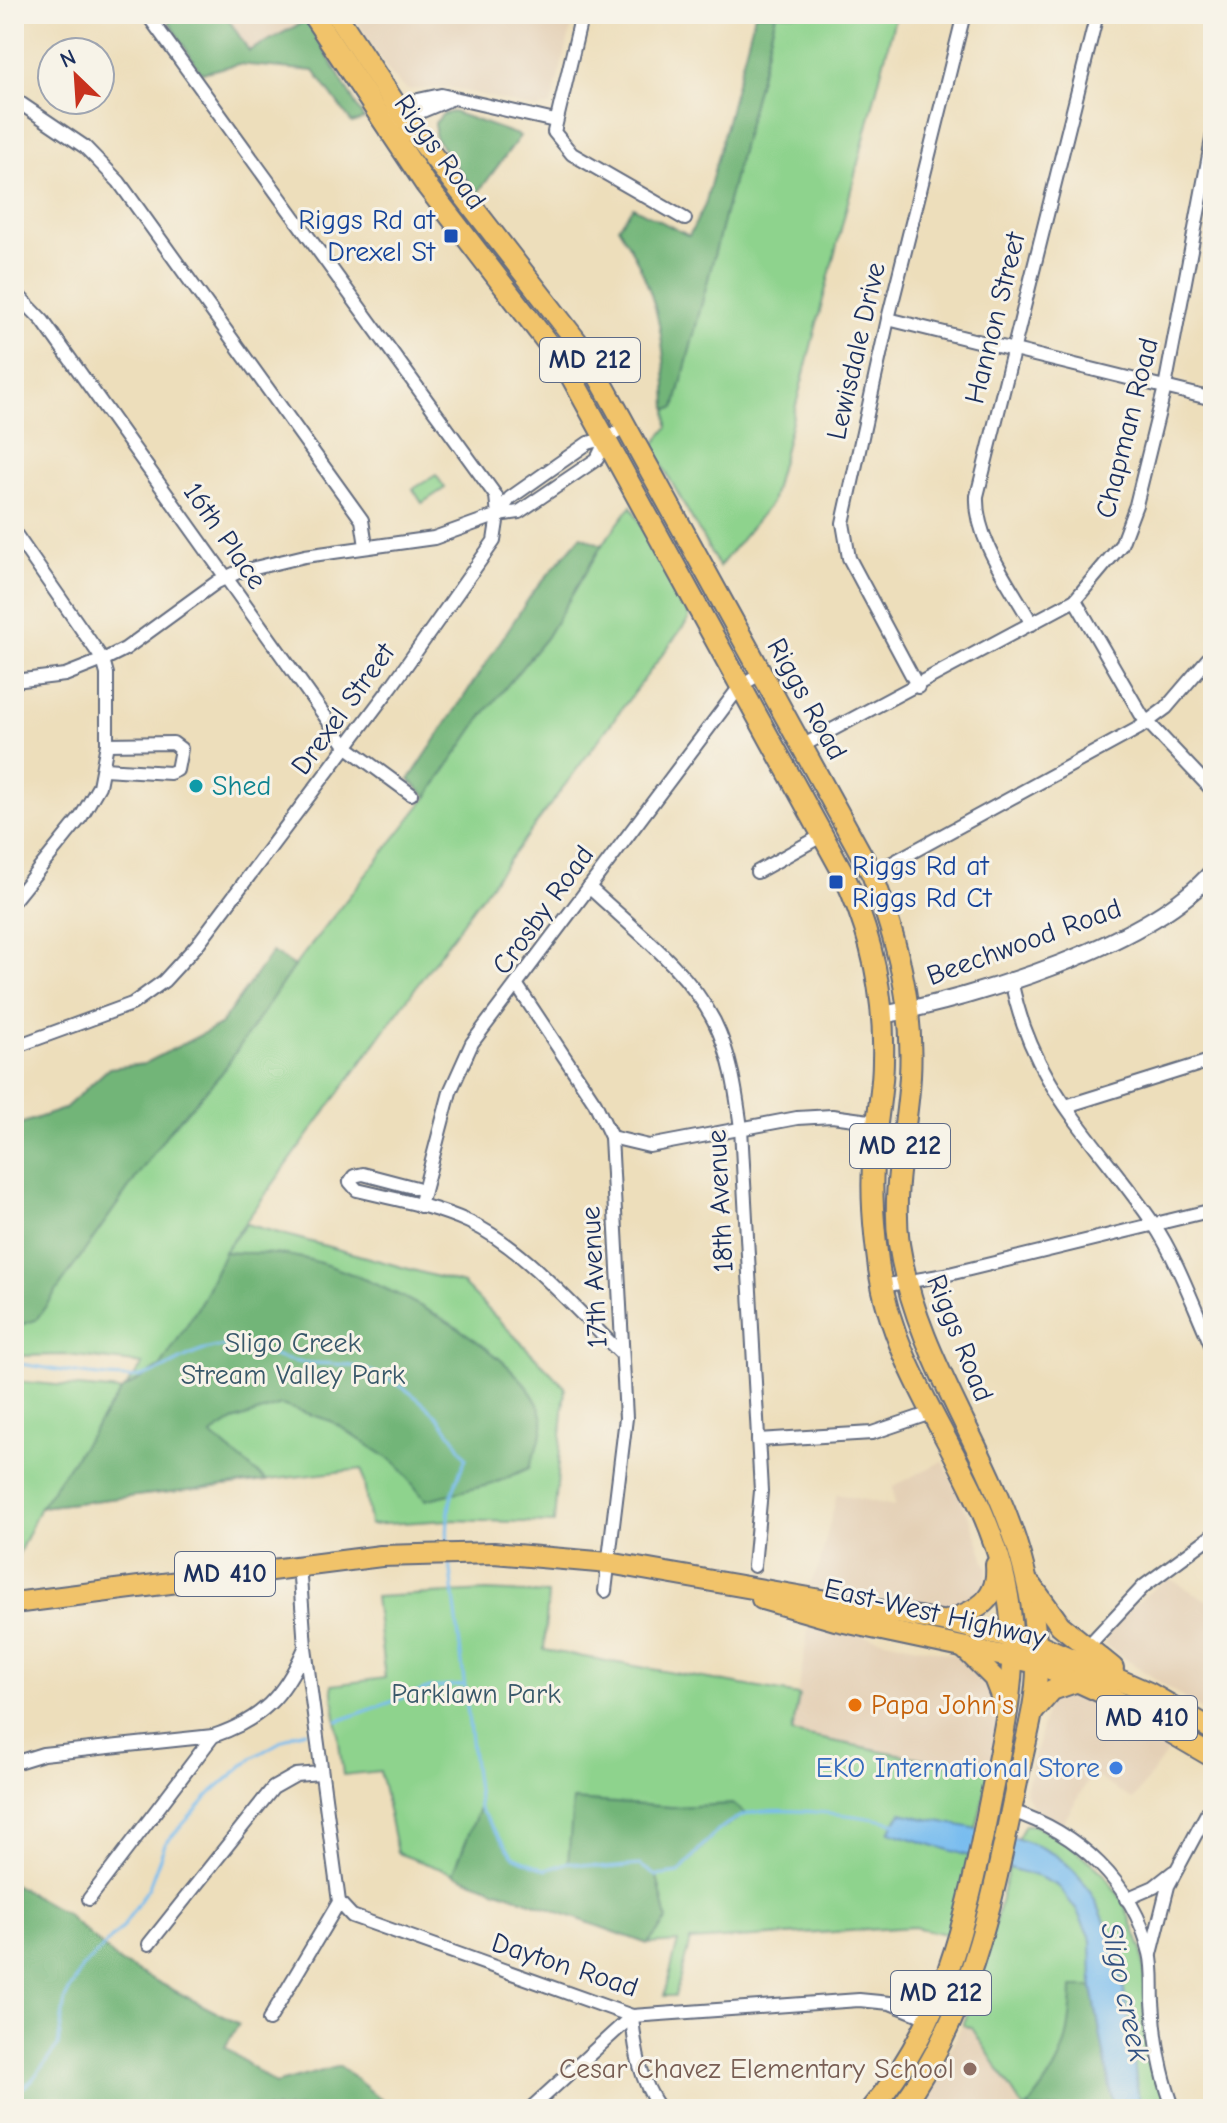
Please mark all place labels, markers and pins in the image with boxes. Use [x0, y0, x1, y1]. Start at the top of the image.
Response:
place label: Riggs Rd at Drexel St [298, 204, 436, 268]
marker: Riggs Rd at Drexel St [442, 227, 460, 245]
place label: Shed [212, 770, 271, 802]
marker: Shed [187, 777, 205, 795]
place label: Riggs Rd at Riggs Rd Ct [852, 850, 992, 914]
marker: Riggs Rd at Riggs Rd Ct [827, 873, 845, 891]
place label: Papa John's [871, 1689, 1014, 1721]
marker: Papa John's [846, 1696, 864, 1714]
place label: EKO International Store [816, 1752, 1100, 1784]
marker: EKO International Store [1107, 1759, 1125, 1777]
place label: Cesar Chavez Elementary School [559, 2053, 954, 2085]
marker: Cesar Chavez Elementary School [961, 2060, 979, 2078]

